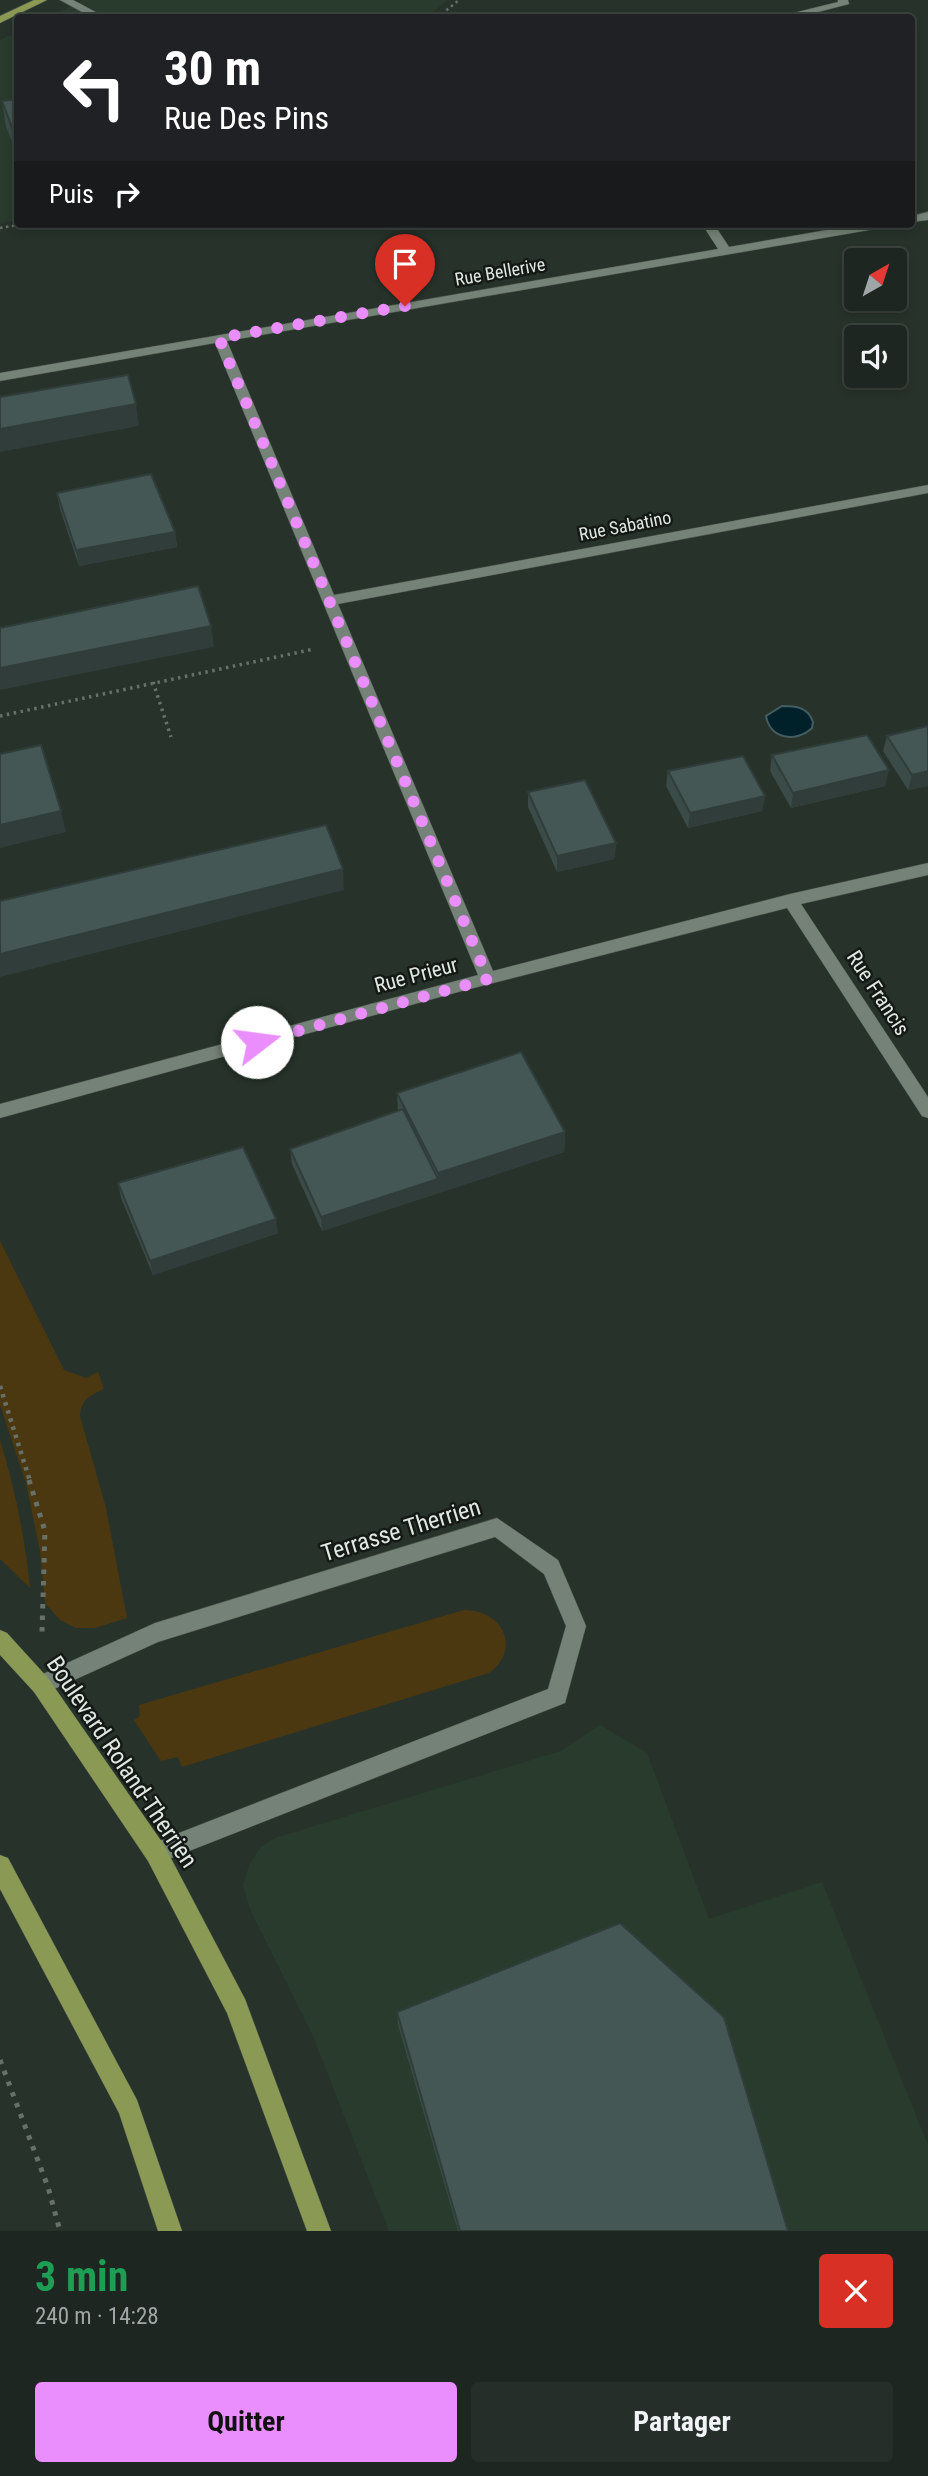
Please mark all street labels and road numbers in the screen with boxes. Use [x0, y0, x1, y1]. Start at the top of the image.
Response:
street label: Rue Bellerive [453, 253, 547, 290]
street label: Rue Sabatino [577, 506, 673, 545]
street label: Rue Francis [842, 946, 914, 1040]
street label: Rue Prieur [372, 952, 460, 998]
street label: Terrasse Therrien [318, 1493, 484, 1567]
street label: Boulevard Roland-Therrien [41, 1651, 203, 1873]

